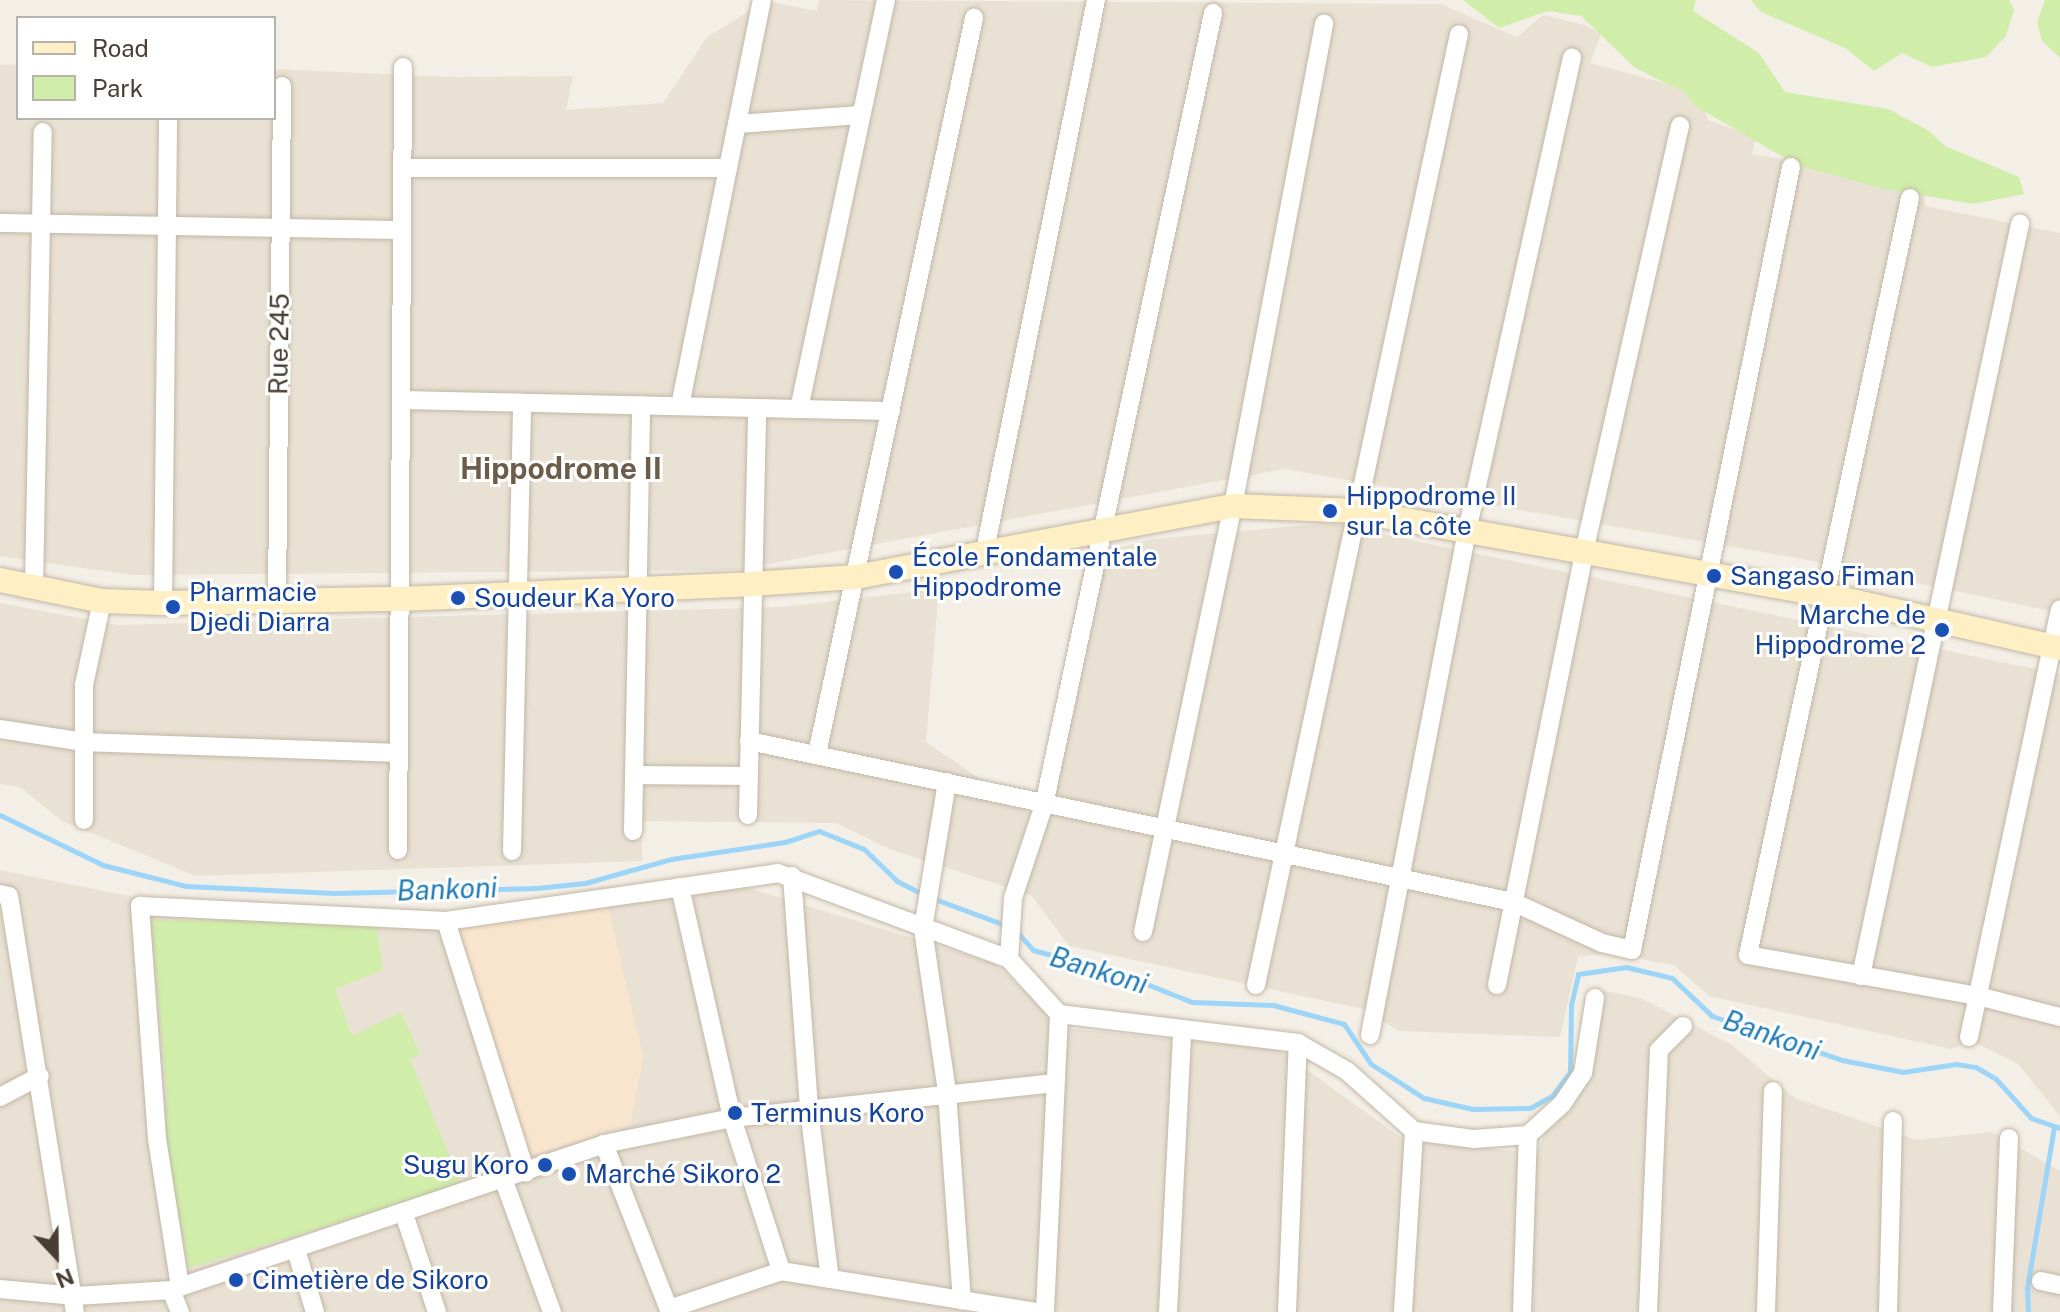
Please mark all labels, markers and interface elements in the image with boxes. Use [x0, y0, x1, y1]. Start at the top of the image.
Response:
legend [16, 16, 276, 120]
text: Road [92, 34, 149, 62]
text: Park [92, 74, 143, 102]
street label: Rue 245 [263, 293, 295, 395]
district label: Hippodrome II [460, 450, 662, 486]
place label: Hippodrome II sur la côte [1346, 480, 1517, 542]
marker: Hippodrome II sur la côte [1321, 502, 1339, 520]
place label: École Fondamentale Hippodrome [912, 541, 1158, 602]
place label: Sangaso Fiman [1730, 560, 1915, 592]
marker: École Fondamentale Hippodrome [887, 563, 905, 581]
marker: Sangaso Fiman [1705, 567, 1723, 585]
place label: Pharmacie Djedi Diarra [189, 576, 330, 638]
place label: Soudeur Ka Yoro [474, 582, 675, 614]
marker: Soudeur Ka Yoro [449, 589, 467, 607]
marker: Pharmacie Djedi Diarra [164, 598, 182, 616]
place label: Marche de Hippodrome 2 [1754, 599, 1926, 660]
marker: Marche de Hippodrome 2 [1933, 621, 1951, 639]
water label: Bankoni [396, 870, 498, 908]
water label: Bankoni [1046, 939, 1152, 1001]
water label: Bankoni [1719, 1003, 1825, 1067]
place label: Terminus Koro [751, 1097, 925, 1129]
marker: Terminus Koro [726, 1104, 744, 1122]
place label: Sugu Koro [403, 1149, 529, 1181]
marker: Sugu Koro [536, 1156, 554, 1174]
place label: Marché Sikoro 2 [585, 1158, 781, 1190]
marker: Marché Sikoro 2 [560, 1165, 578, 1183]
north arrow [16, 1216, 96, 1296]
text: N [52, 1263, 78, 1294]
place label: Cimetière de Sikoro [252, 1264, 489, 1296]
marker: Cimetière de Sikoro [227, 1271, 245, 1289]

